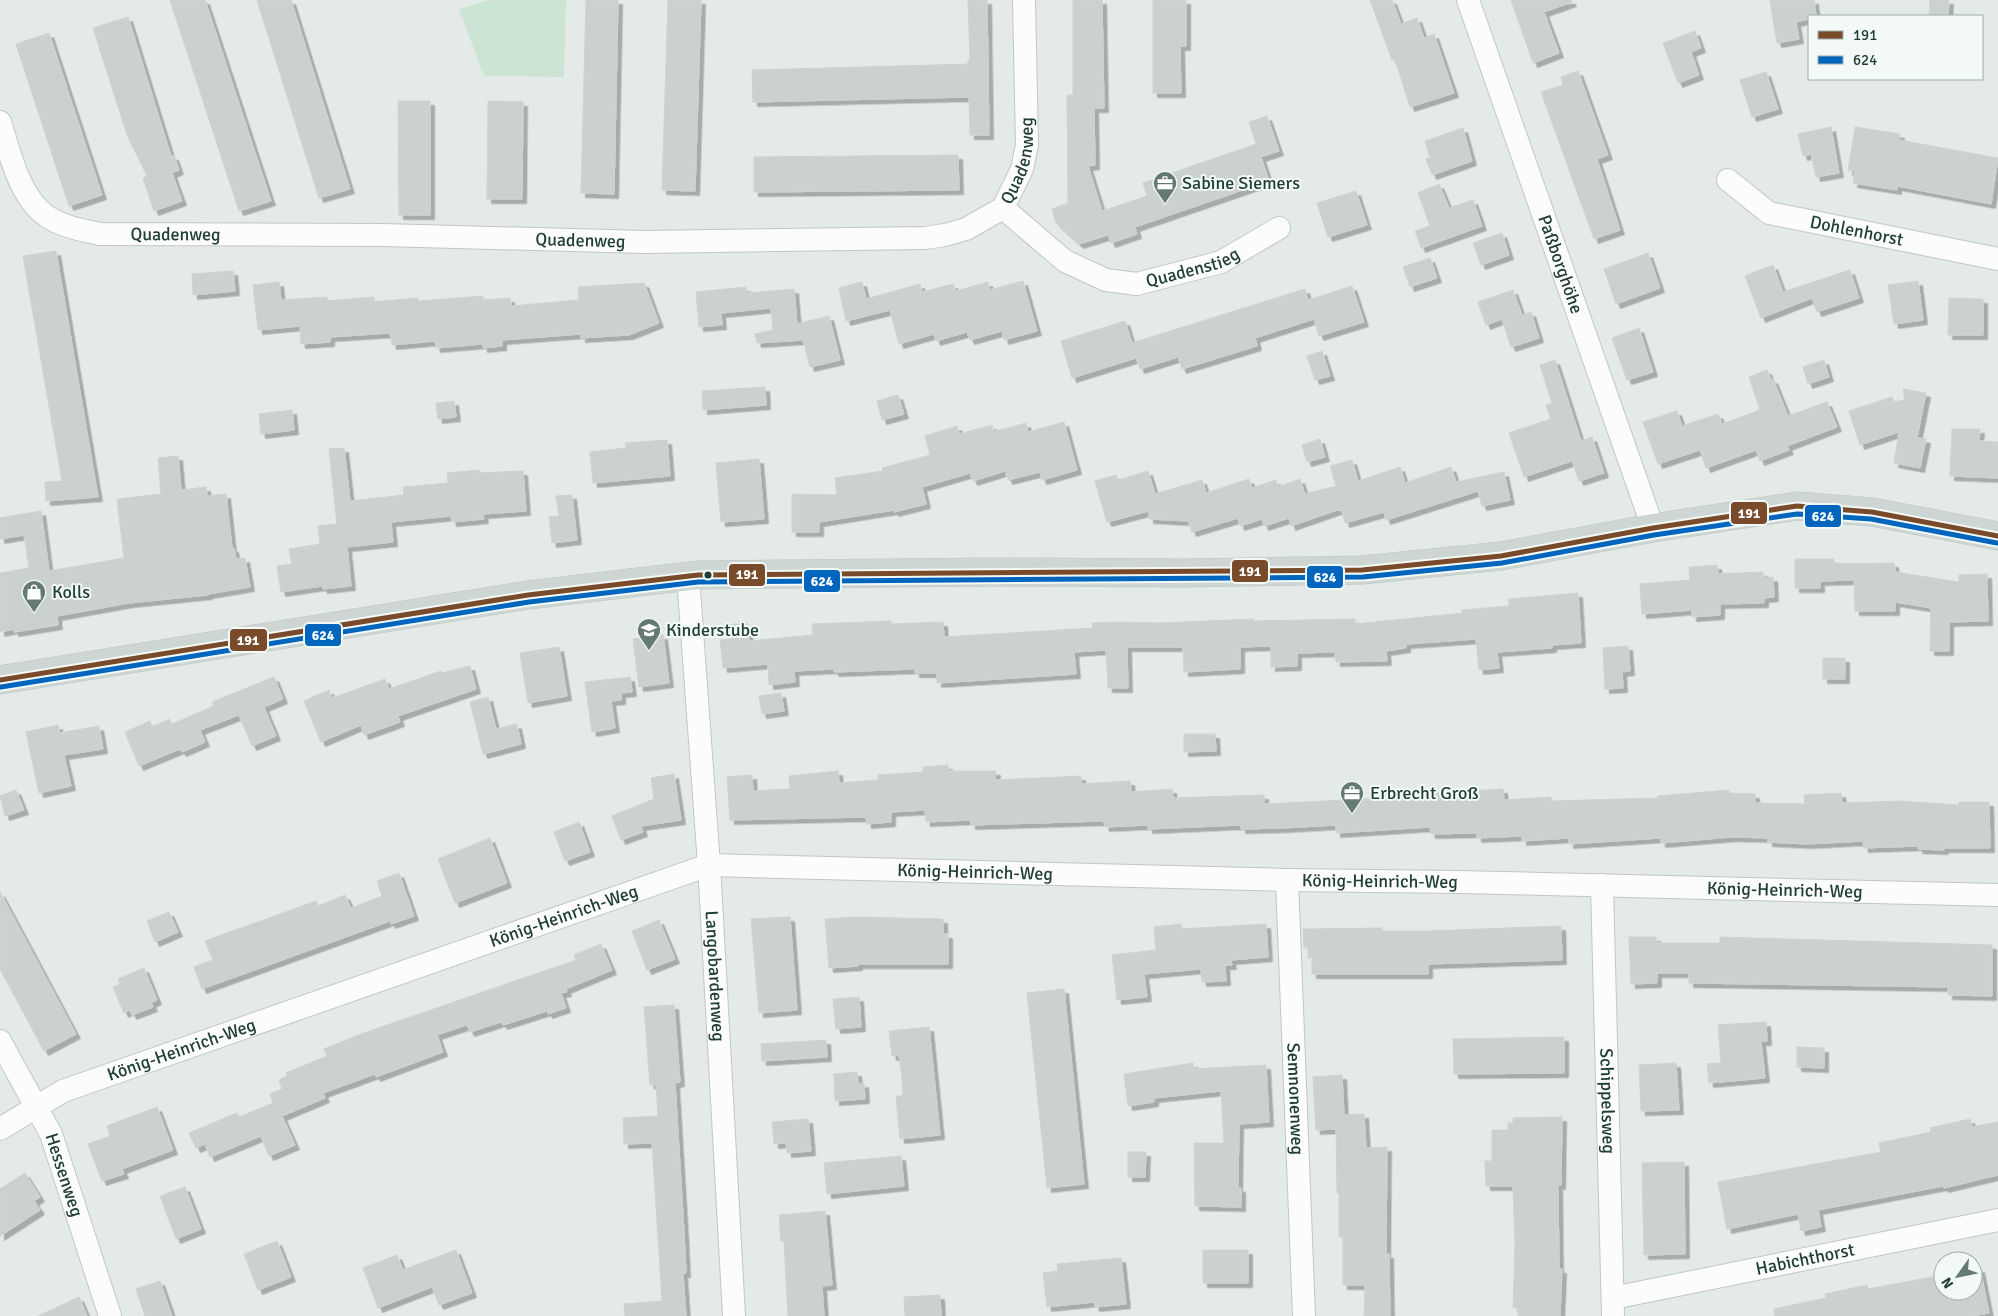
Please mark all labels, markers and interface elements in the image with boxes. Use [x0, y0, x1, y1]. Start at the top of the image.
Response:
legend [1808, 15, 1983, 80]
text: 191 [1853, 26, 1877, 44]
text: 624 [1853, 51, 1877, 69]
street label: Quadenweg [996, 117, 1038, 208]
office icon: Sabine Siemers [1152, 170, 1178, 204]
place label: Sabine Siemers [1182, 172, 1300, 194]
street label: Dohlenhorst [1808, 210, 1905, 251]
street label: Paßborghöhe [1533, 212, 1588, 317]
street label: Quadenweg [130, 223, 221, 245]
street label: Quadenweg [535, 228, 626, 252]
street label: Quadenstieg [1143, 243, 1243, 292]
line badge: 191 [1730, 501, 1768, 525]
line badge: 624 [1804, 504, 1842, 528]
text: 191 [1738, 505, 1761, 522]
text: 624 [1812, 508, 1835, 525]
line badge: 191 [1231, 559, 1269, 583]
line badge: 191 [728, 563, 766, 587]
text: 191 [1239, 563, 1262, 580]
line badge: 624 [1306, 565, 1344, 589]
text: 191 [736, 566, 759, 583]
line badge: 624 [803, 569, 841, 593]
text: 624 [1314, 569, 1337, 586]
unlabelled marker [703, 570, 713, 580]
text: 624 [811, 573, 834, 590]
shop icon: Kolls [21, 579, 47, 613]
place label: Kolls [52, 581, 90, 603]
school or university icon: Kinderstube [636, 617, 662, 651]
place label: Kinderstube [666, 619, 759, 641]
line badge: 624 [304, 623, 342, 647]
text: 624 [312, 627, 335, 644]
line badge: 191 [229, 628, 268, 652]
text: 191 [237, 632, 260, 649]
office icon: Erbrecht Groß [1339, 780, 1365, 814]
place label: Erbrecht Groß [1370, 782, 1479, 804]
street label: König-Heinrich-Weg [897, 859, 1053, 885]
street label: König-Heinrich-Weg [1302, 869, 1458, 893]
street label: König-Heinrich-Weg [1707, 877, 1863, 903]
street label: König-Heinrich-Weg [486, 880, 641, 952]
street label: Langobardenweg [701, 910, 730, 1042]
street label: König-Heinrich-Weg [104, 1013, 259, 1086]
street label: Semnonenweg [1282, 1042, 1309, 1155]
street label: Schippelsweg [1595, 1048, 1620, 1154]
street label: Hessenweg [40, 1130, 88, 1220]
street label: Habichthorst [1754, 1238, 1856, 1280]
north arrow [1933, 1251, 1983, 1301]
text: N [1938, 1274, 1957, 1292]

